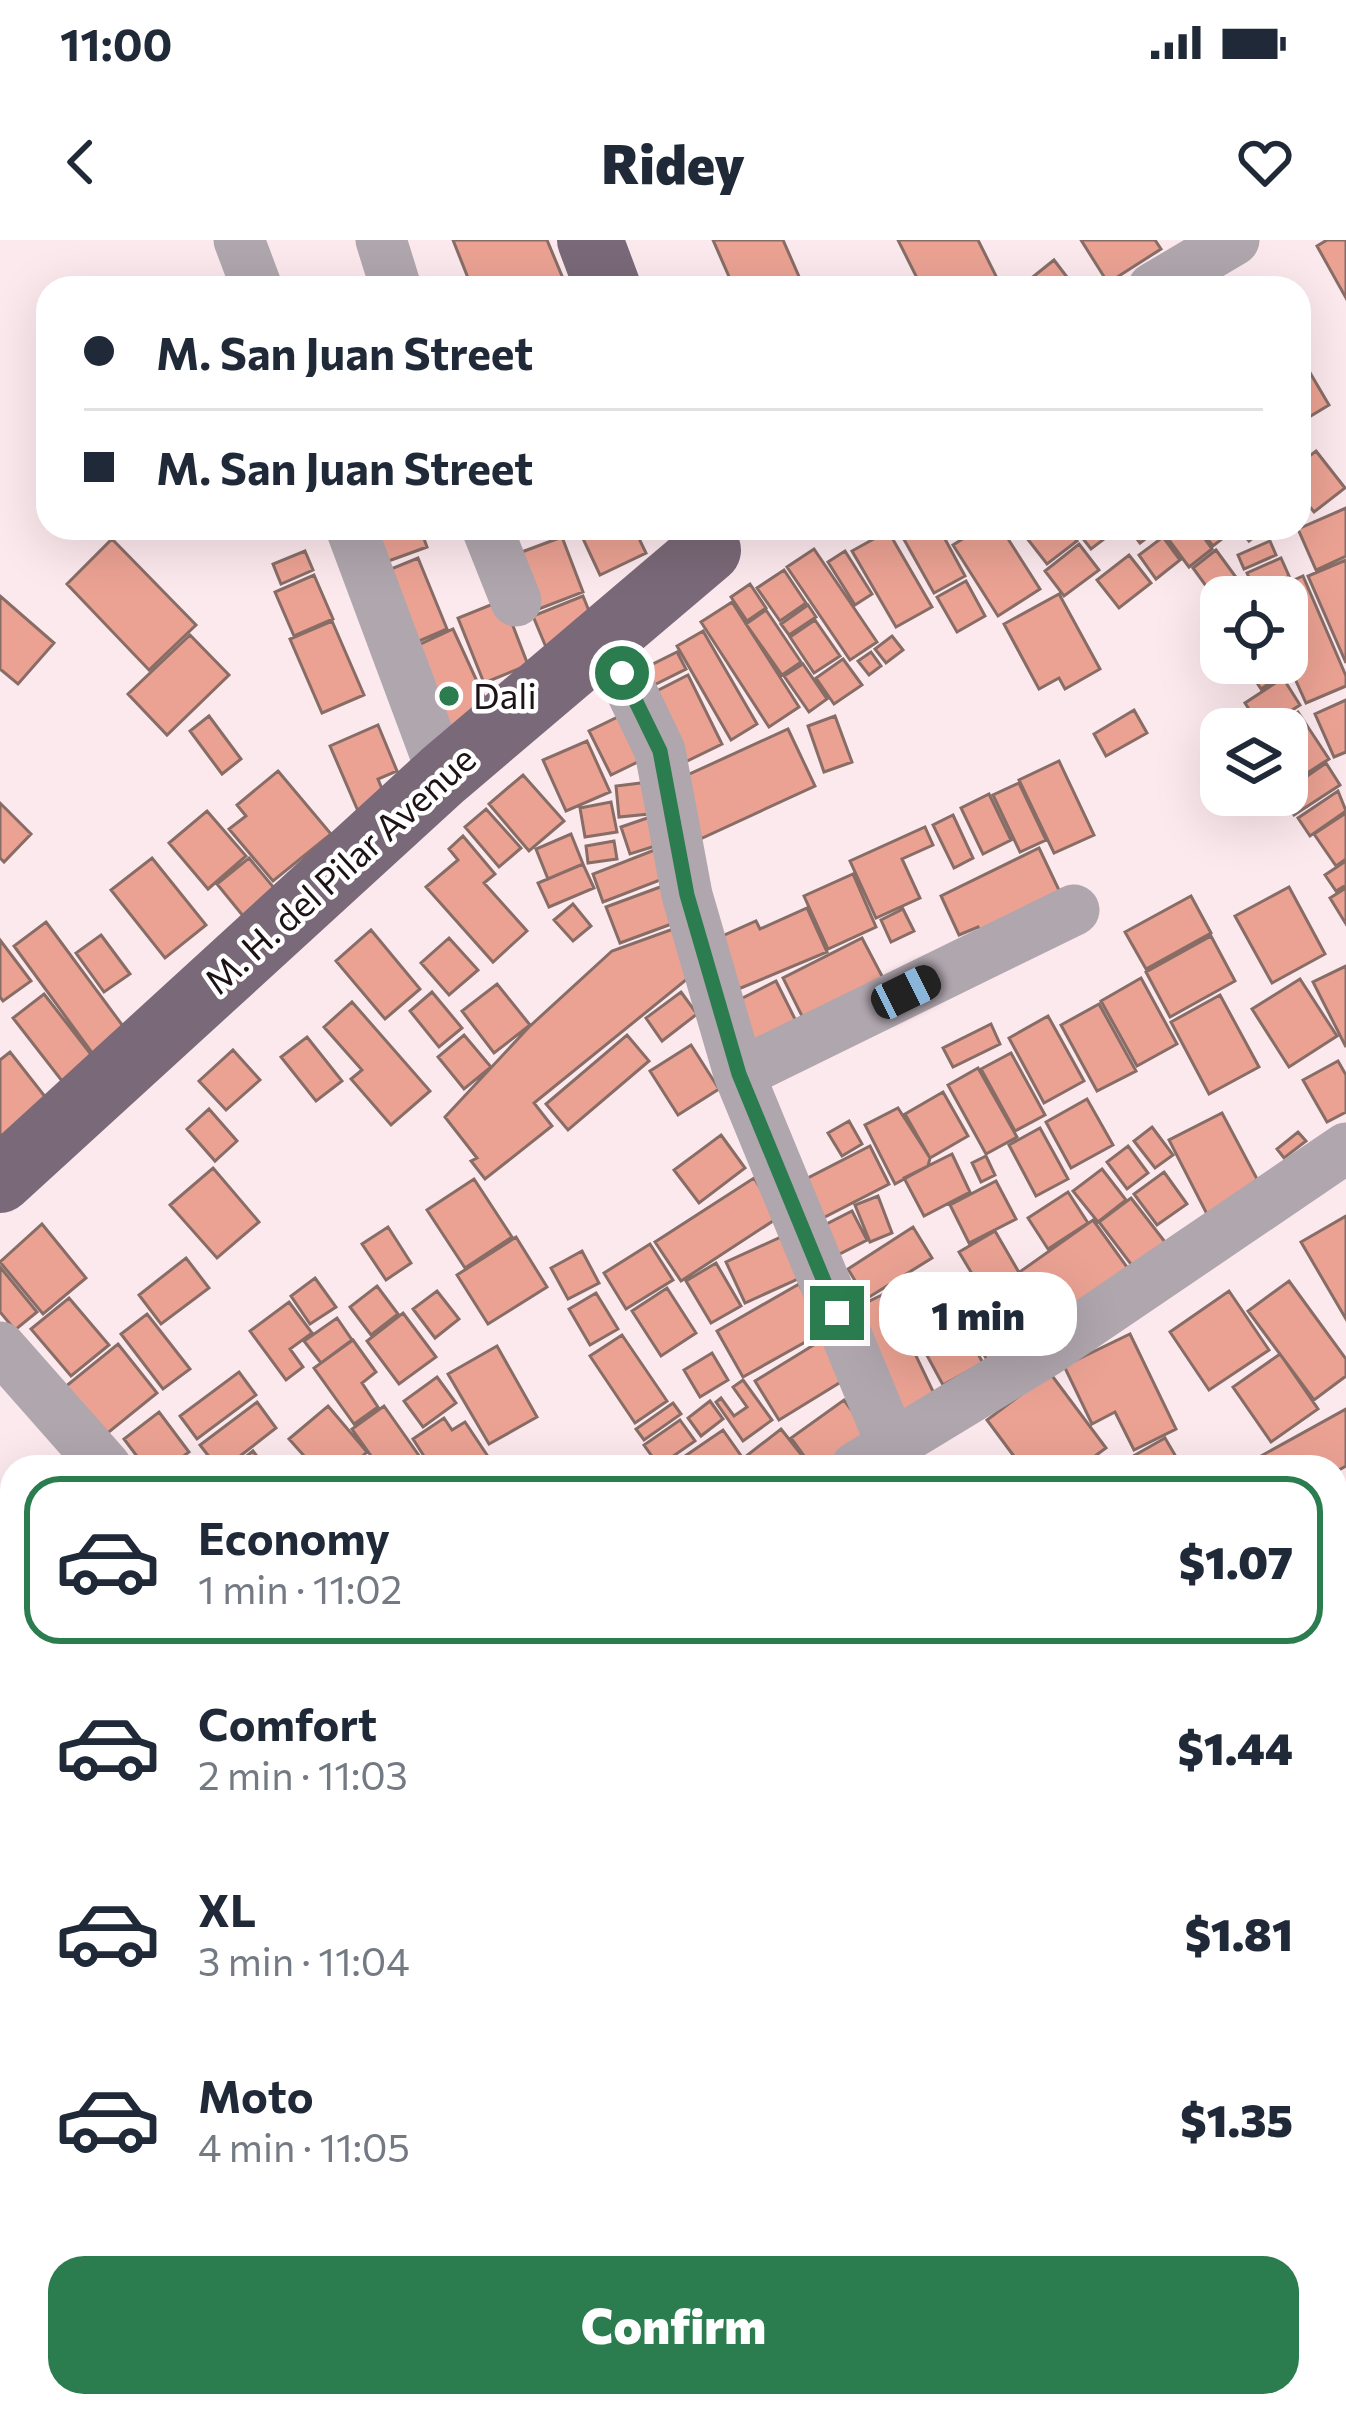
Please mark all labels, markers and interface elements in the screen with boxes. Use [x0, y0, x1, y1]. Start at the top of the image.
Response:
text: 11:00 [60, 15, 172, 70]
icon: back [48, 129, 114, 195]
text: Ridey [601, 129, 745, 195]
icon: heart [1232, 129, 1298, 195]
text: M. San Juan Street [156, 324, 533, 379]
text: M. San Juan Street [156, 439, 533, 494]
map controls [1200, 576, 1308, 816]
button: locate [1200, 576, 1308, 684]
route start [595, 646, 649, 700]
place label: Dali [473, 672, 537, 716]
marker: Dali [436, 683, 462, 709]
button: layers [1200, 708, 1308, 816]
street label: M. H. del Pilar Avenue [194, 735, 483, 1002]
car [866, 960, 946, 1024]
callout: 1 min [879, 1271, 1077, 1355]
route end [810, 1286, 864, 1340]
text: 1 min [931, 1290, 1025, 1338]
icon: car [54, 1506, 162, 1614]
text: Economy [198, 1509, 390, 1564]
text: $1.07 [1179, 1533, 1293, 1588]
text: 1 min · 11:02 [198, 1564, 402, 1612]
icon: car [54, 1692, 162, 1800]
text: Comfort [198, 1695, 377, 1750]
text: $1.44 [1177, 1719, 1293, 1774]
text: 2 min · 11:03 [198, 1750, 408, 1798]
icon: car [54, 1878, 162, 1986]
text: XL [198, 1881, 256, 1936]
text: $1.81 [1185, 1905, 1293, 1960]
text: 3 min · 11:04 [198, 1936, 410, 1984]
icon: car [54, 2064, 162, 2172]
text: Moto [198, 2067, 314, 2122]
text: $1.35 [1180, 2091, 1293, 2146]
text: 4 min · 11:05 [198, 2122, 410, 2170]
button: Confirm [48, 2256, 1299, 2394]

